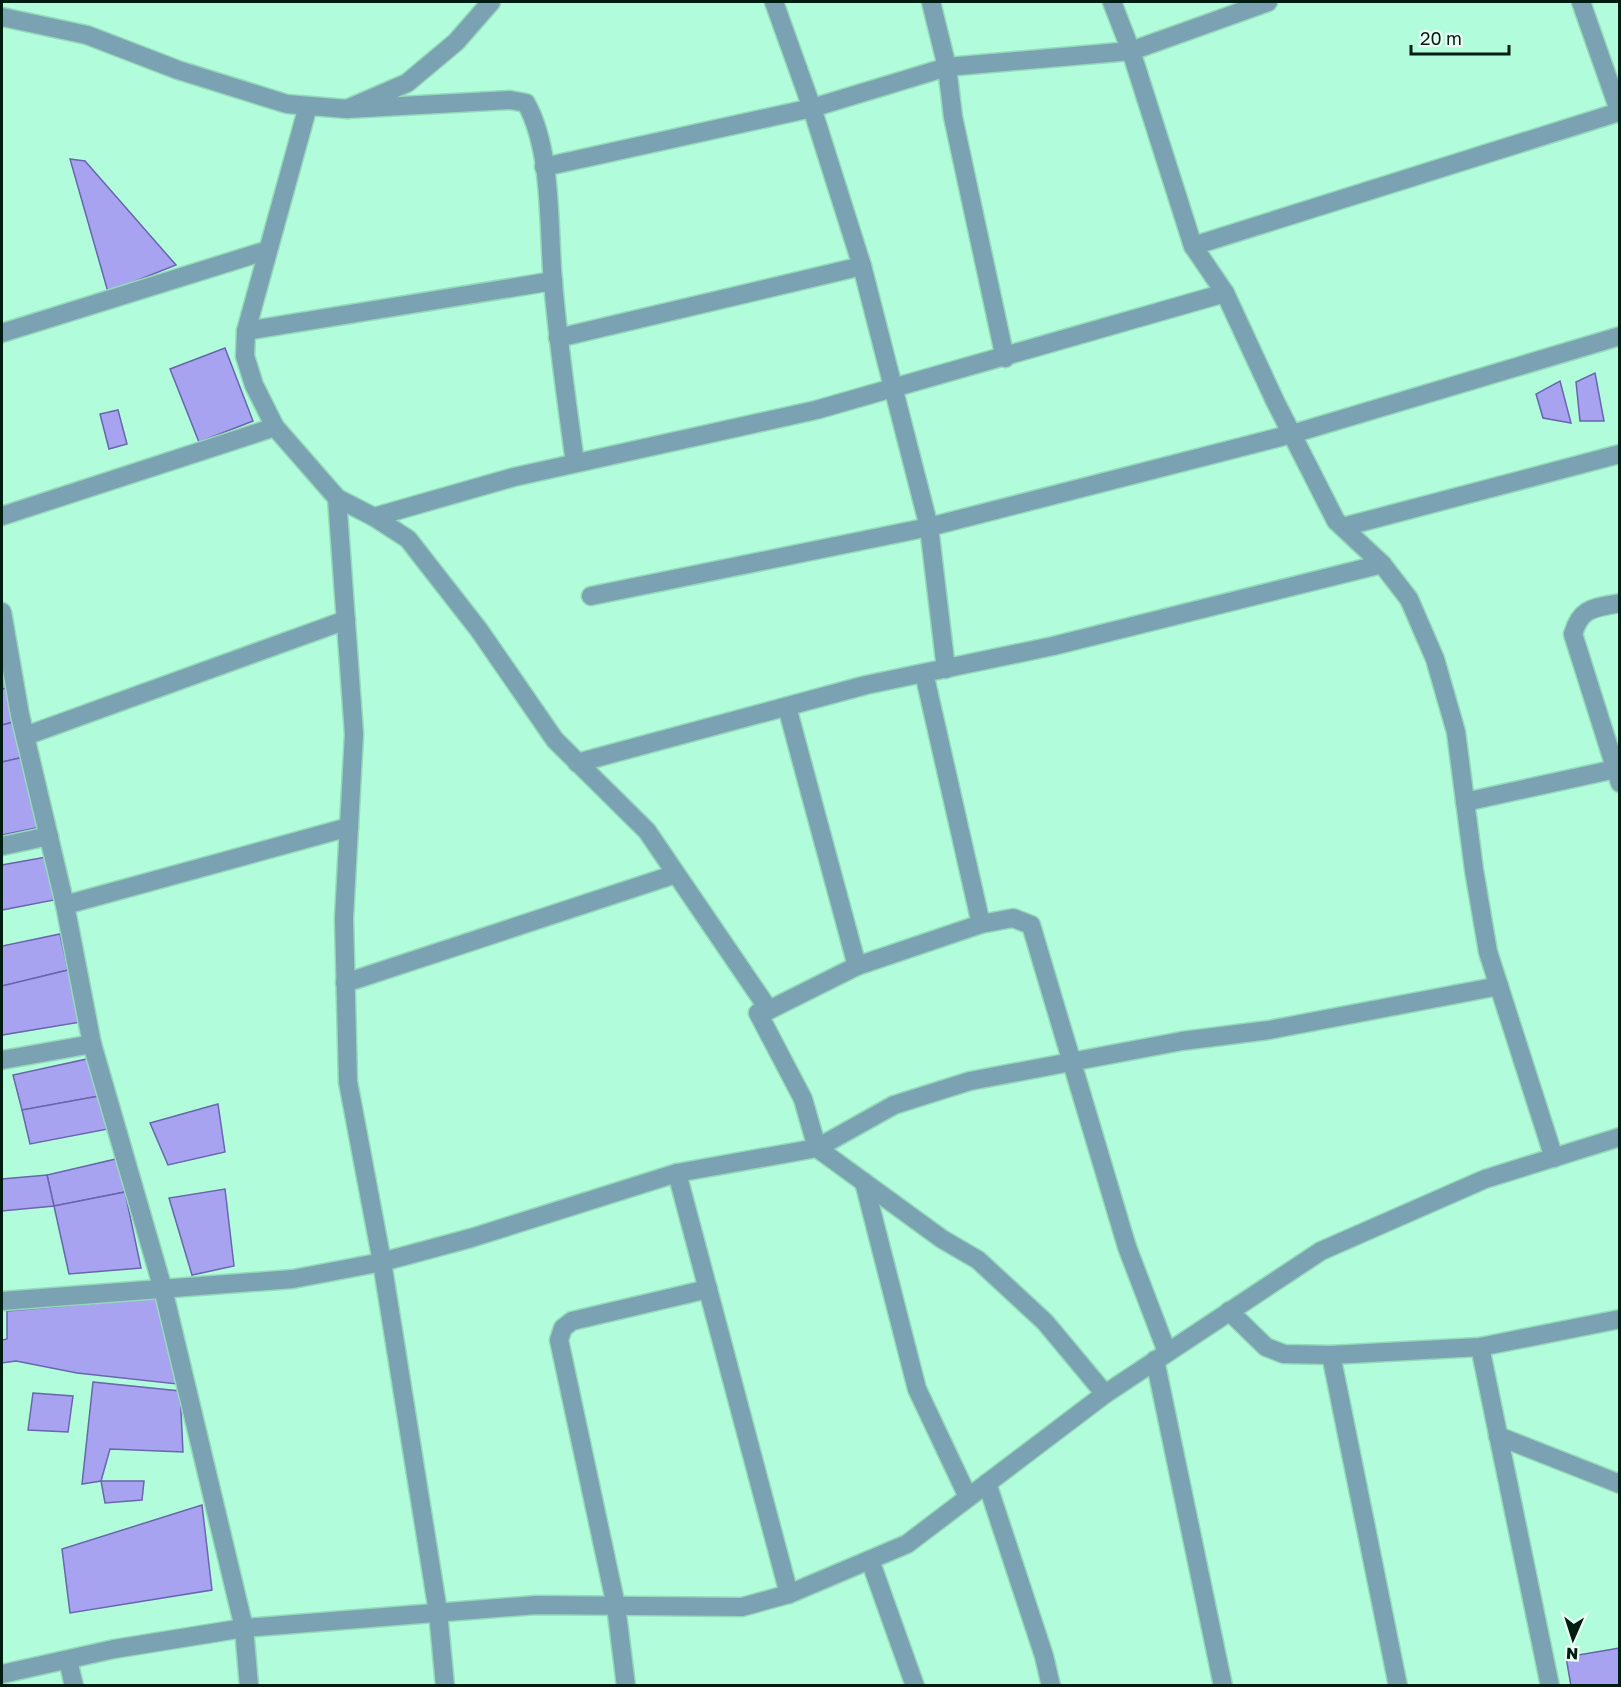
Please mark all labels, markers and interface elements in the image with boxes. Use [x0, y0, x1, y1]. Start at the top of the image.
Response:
scale bar [1411, 18, 1508, 56]
text: 20 m [1420, 27, 1462, 49]
north arrow [1543, 1609, 1603, 1669]
text: N [1566, 1644, 1579, 1664]

